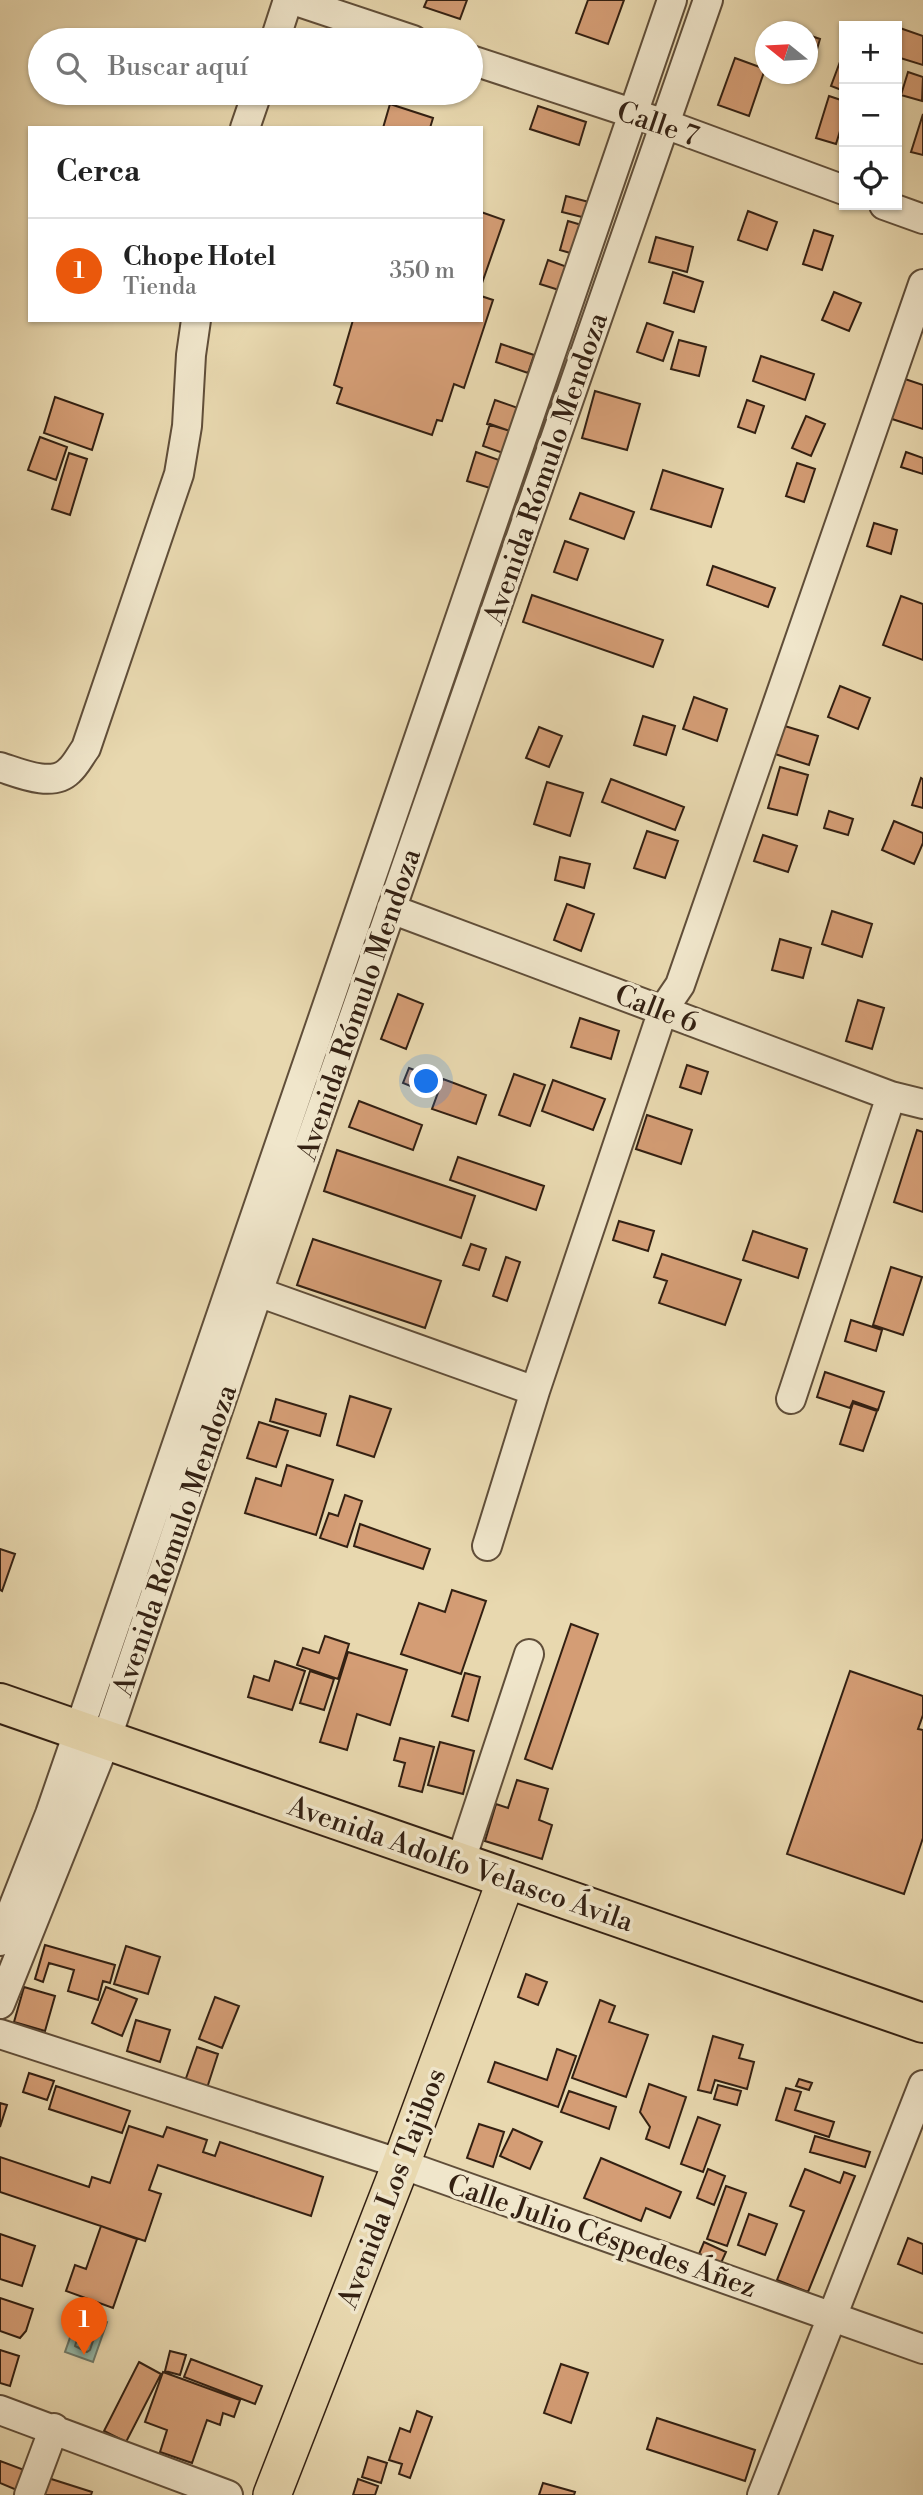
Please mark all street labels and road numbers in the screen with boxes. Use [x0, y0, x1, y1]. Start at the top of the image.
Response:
street label: Calle 7 [612, 94, 703, 155]
street label: Avenida Rómulo Mendoza [476, 307, 617, 630]
street label: Avenida Rómulo Mendoza [289, 843, 430, 1166]
street label: Calle 6 [610, 977, 703, 1041]
street label: Avenida Rómulo Mendoza [105, 1379, 246, 1702]
street label: Avenida Adolfo Velasco Ávila [282, 1787, 639, 1940]
street label: Avenida Los Tajibos [330, 2064, 454, 2314]
street label: Calle Julio Céspedes Áñez [442, 2165, 761, 2306]

